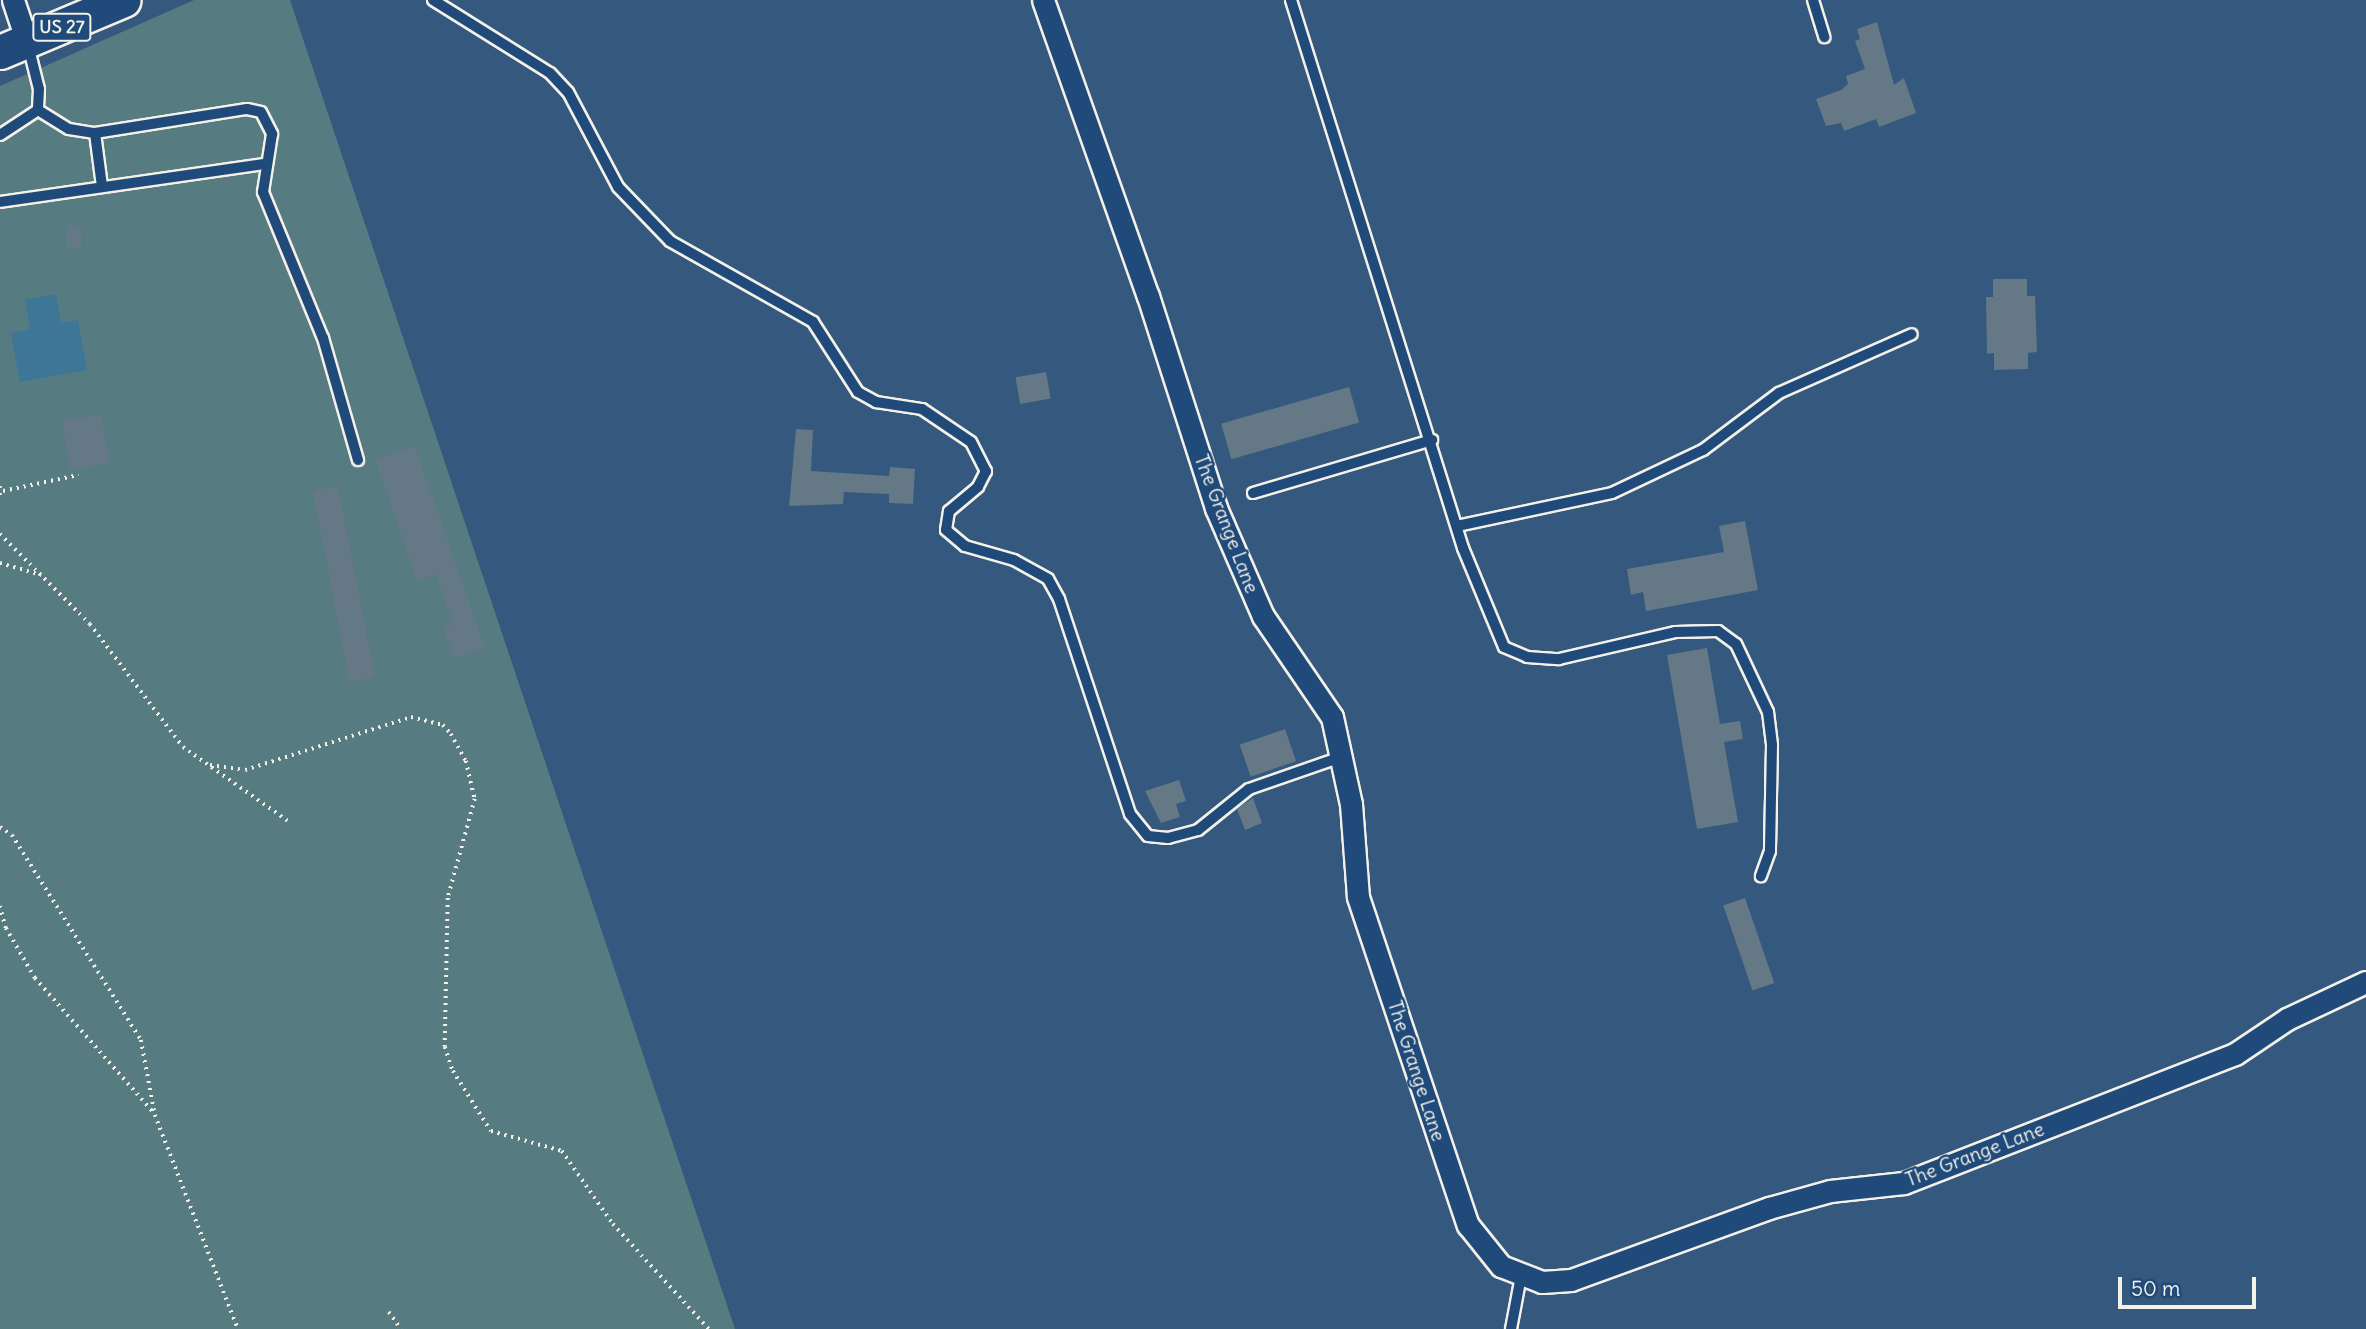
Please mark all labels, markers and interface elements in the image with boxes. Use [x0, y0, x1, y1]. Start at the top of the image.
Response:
road number: US 27 [32, 12, 92, 42]
street label: The Grange Lane [1189, 452, 1263, 596]
street label: The Grange Lane [1383, 998, 1449, 1144]
street label: The Grange Lane [1903, 1118, 2047, 1192]
scale bar [2121, 1262, 2259, 1306]
text: 50 m [2131, 1275, 2180, 1302]

